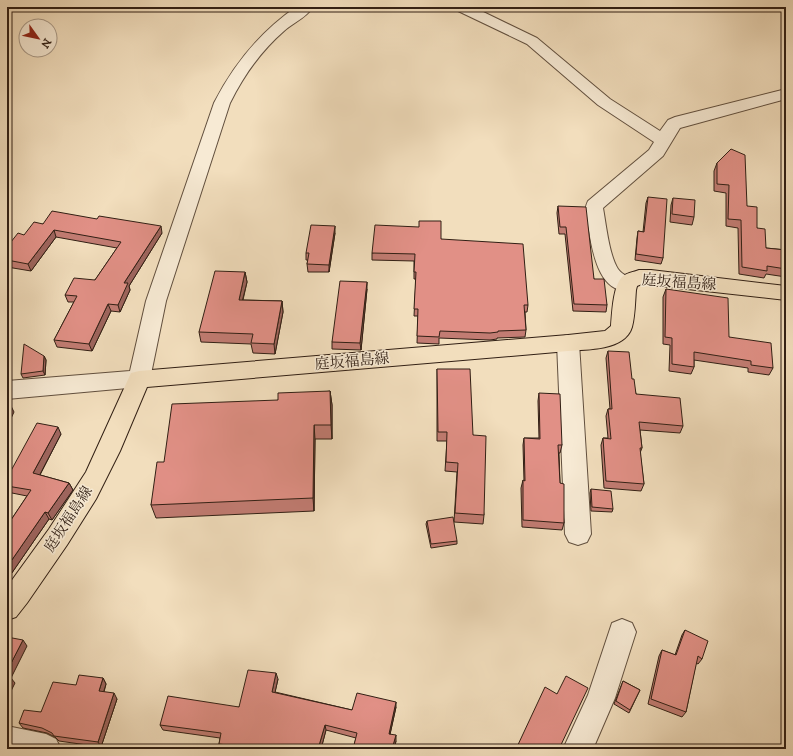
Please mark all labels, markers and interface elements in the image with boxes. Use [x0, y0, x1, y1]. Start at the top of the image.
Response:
north arrow [18, 18, 58, 58]
text: N [37, 35, 54, 51]
street label: 庭坂福島線 [641, 270, 717, 295]
street label: 庭坂福島線 [314, 349, 390, 374]
street label: 庭坂福島線 [40, 483, 97, 556]

